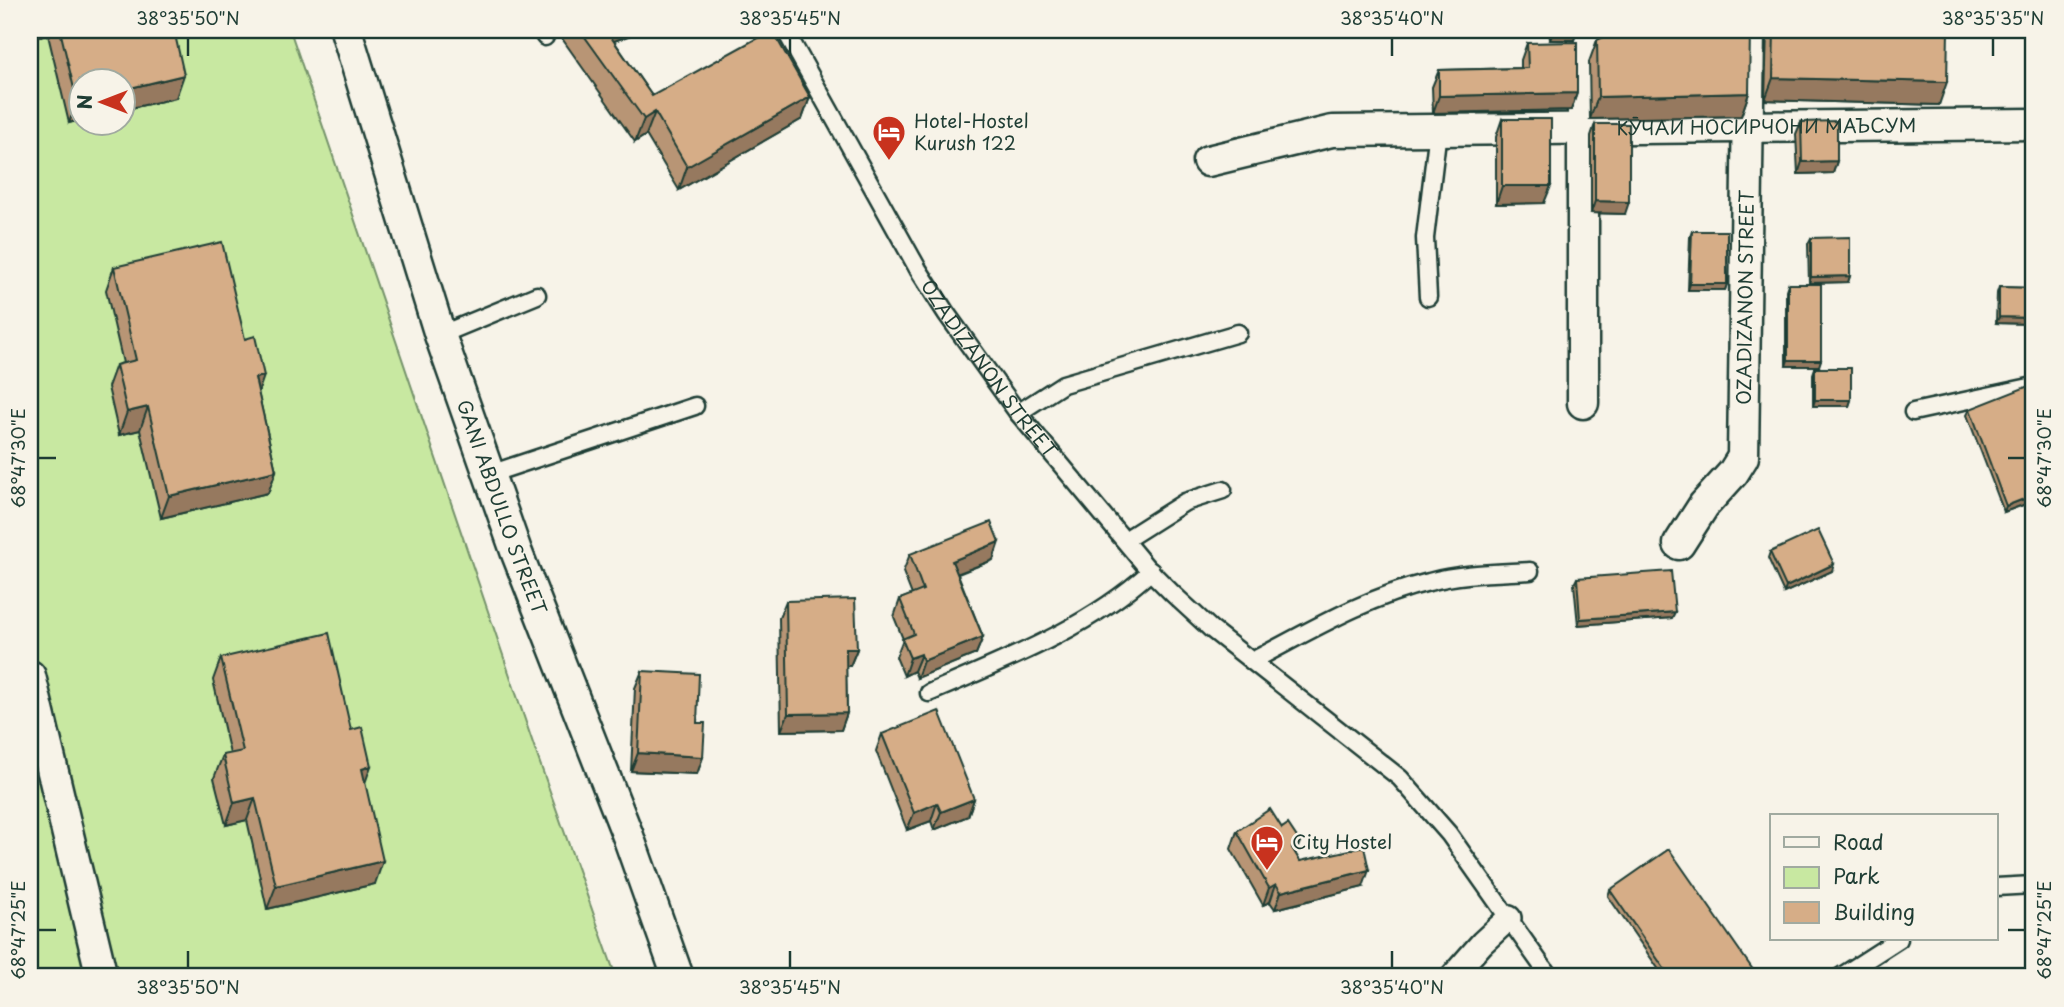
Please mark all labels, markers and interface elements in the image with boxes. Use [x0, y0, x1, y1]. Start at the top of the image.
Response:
text: 38°35'50"N [136, 4, 240, 31]
text: 38°35'45"N [739, 4, 841, 31]
text: 38°35'40"N [1340, 4, 1444, 31]
text: 38°35'35"N [1942, 4, 2044, 31]
north arrow [66, 66, 136, 136]
text: N [70, 94, 98, 110]
place label: Hotel-Hostel Kurush 122 [914, 106, 1029, 156]
street label: КӮЧАИ НОСИРЧОНИ МАЪСУМ [1616, 110, 1916, 141]
hotel icon: Hotel-Hostel Kurush 122 [870, 113, 908, 162]
street label: OZADIZANON STREET [1729, 190, 1760, 405]
street label: OZADIZANON STREET [915, 274, 1065, 463]
street label: GANI ABDULLO STREET [451, 396, 555, 618]
text: 68°47'30"E [4, 408, 31, 508]
text: 68°47'30"E [2030, 408, 2057, 508]
legend [1770, 814, 1997, 940]
hotel icon: City Hostel [1248, 823, 1286, 872]
text: Road [1833, 825, 1884, 857]
place label: City Hostel [1292, 827, 1392, 855]
text: Park [1833, 859, 1880, 891]
text: 68°47'25"E [4, 880, 31, 980]
text: 68°47'25"E [2030, 880, 2057, 980]
text: Building [1833, 895, 1915, 927]
text: 38°35'50"N [136, 973, 240, 1000]
text: 38°35'45"N [739, 973, 841, 1000]
text: 38°35'40"N [1340, 973, 1444, 1000]

